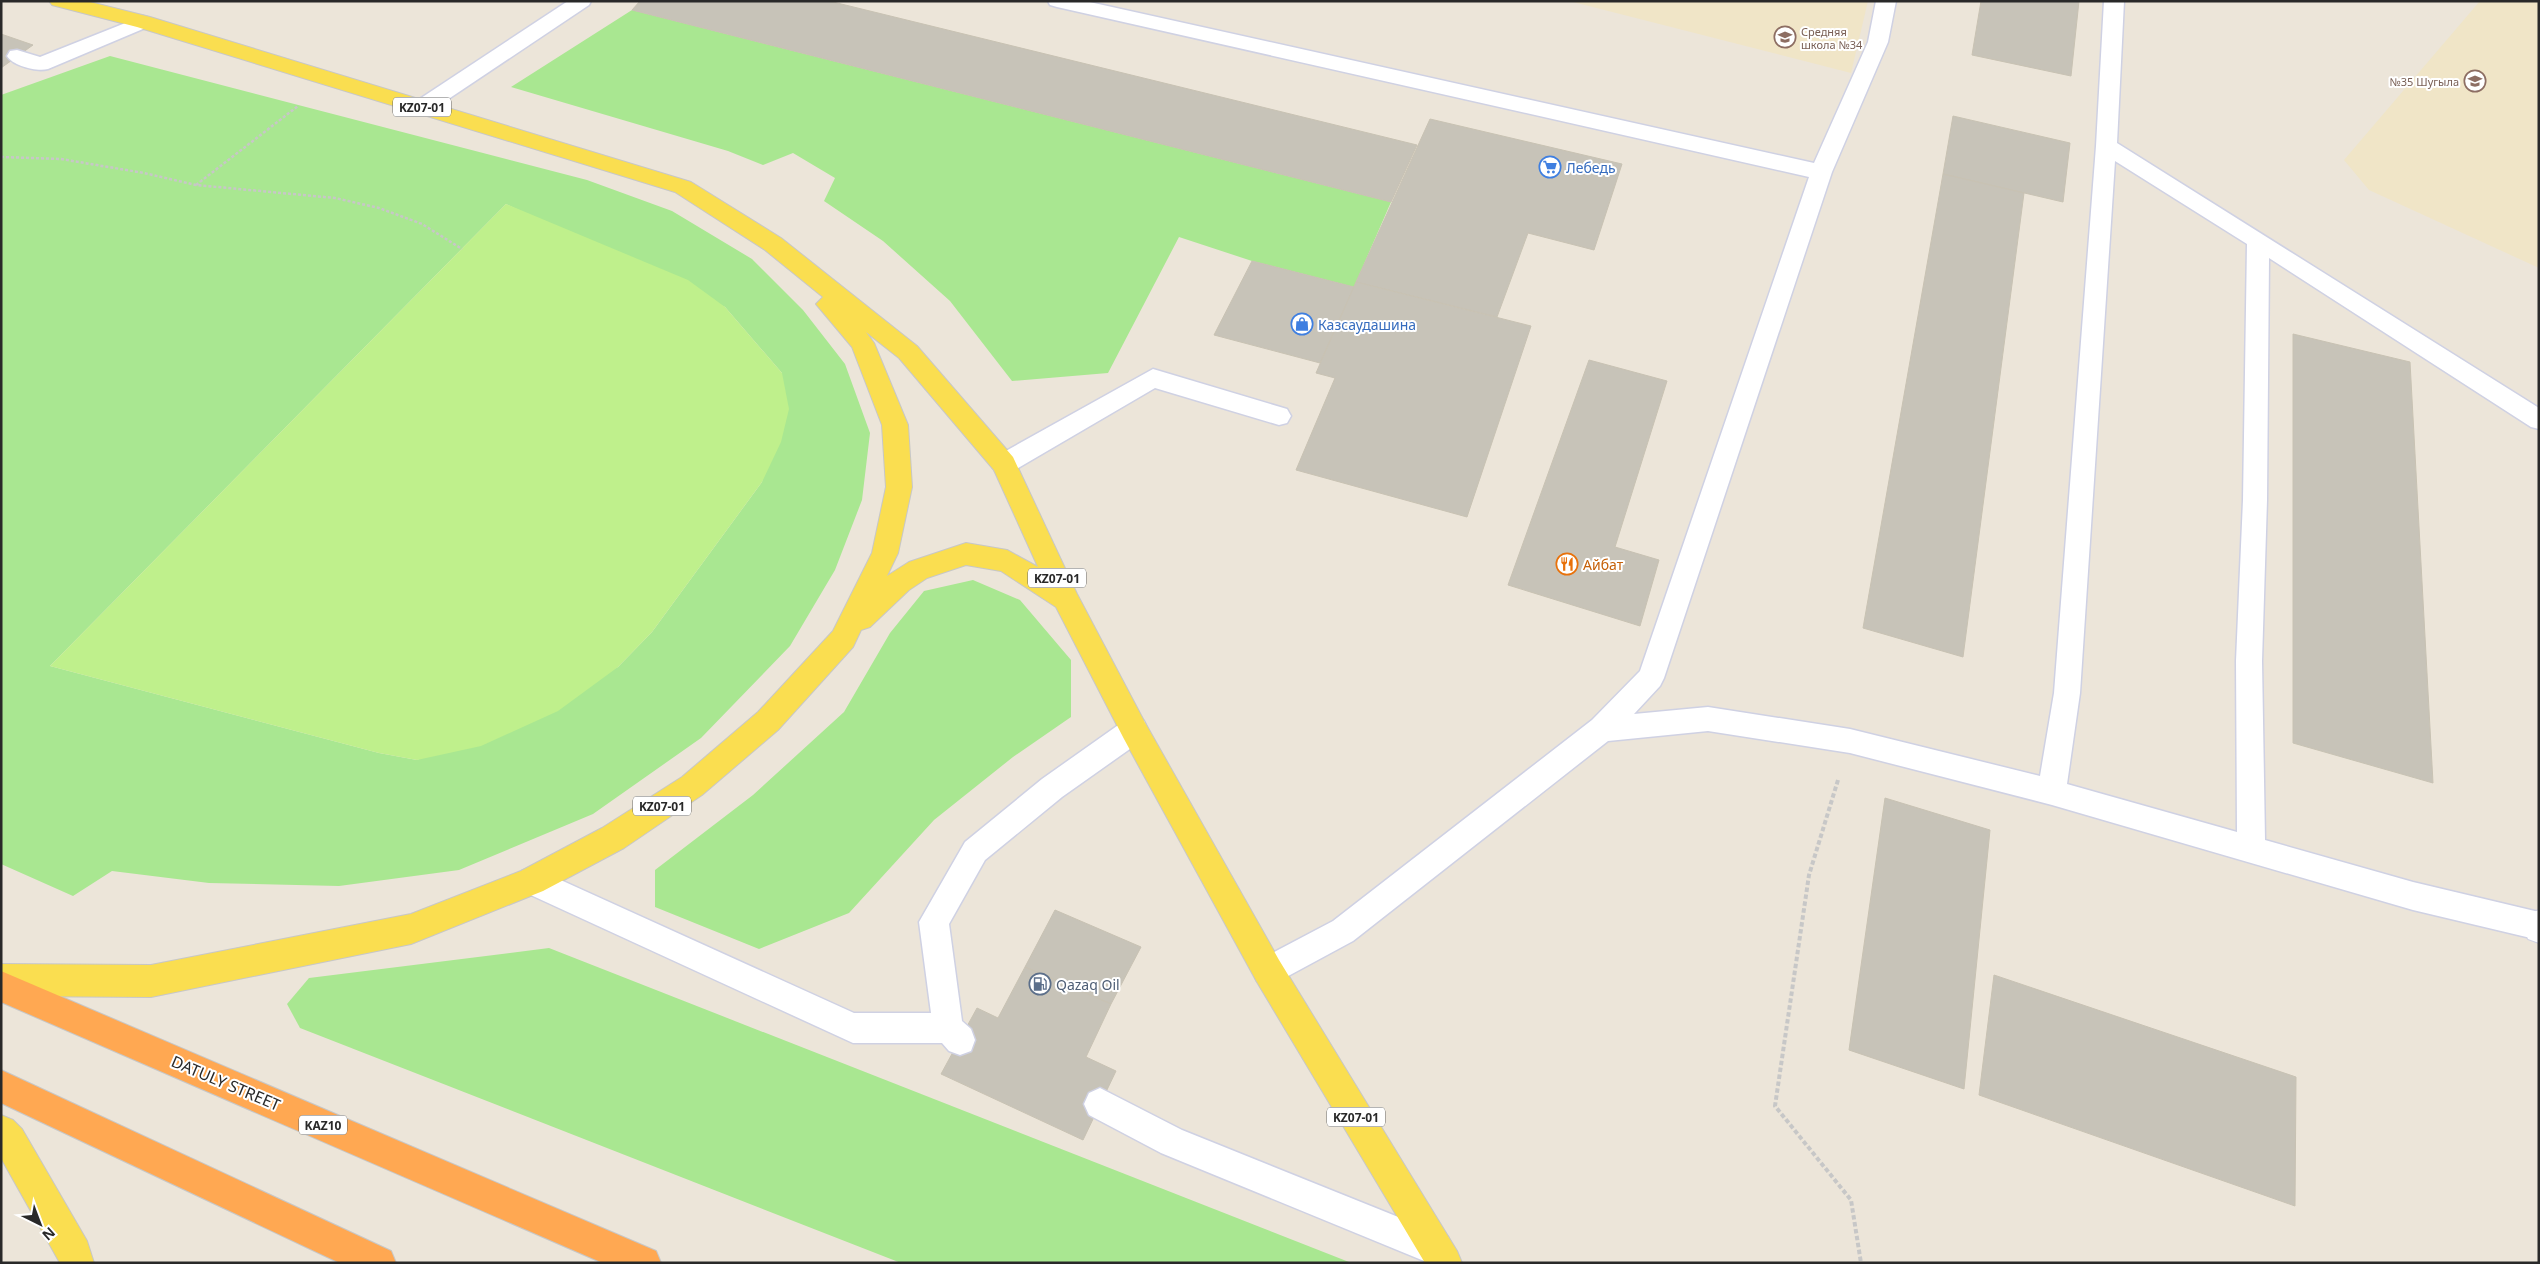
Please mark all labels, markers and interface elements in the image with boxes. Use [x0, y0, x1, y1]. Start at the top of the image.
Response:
place label: Средняя школа №34 [1801, 24, 1863, 52]
school or university icon: Средняя школа №34 [1773, 25, 1797, 49]
school or university icon: №35 Шугыла [2463, 69, 2487, 93]
place label: №35 Шугыла [2390, 74, 2459, 89]
road number: KZ07-01 [393, 98, 451, 116]
supermarket icon: Лебедь [1538, 155, 1562, 179]
place label: Лебедь [1566, 158, 1616, 177]
shop icon: Казсаудашина [1290, 312, 1314, 336]
place label: Казсаудашина [1318, 315, 1416, 334]
restaurant icon: Айбат [1555, 552, 1579, 576]
place label: Айбат [1583, 555, 1624, 574]
road number: KZ07-01 [1028, 568, 1086, 588]
road number: KZ07-01 [633, 796, 691, 816]
fuel station icon: Qazaq Oil [1028, 972, 1052, 996]
place label: Qazaq Oil [1056, 975, 1120, 994]
street label: DATULY STREET [168, 1050, 284, 1116]
road number: KZ07-01 [1327, 1108, 1385, 1126]
road number: KAZ10 [299, 1116, 347, 1134]
north arrow [15, 1199, 65, 1249]
text: N [38, 1223, 60, 1245]

